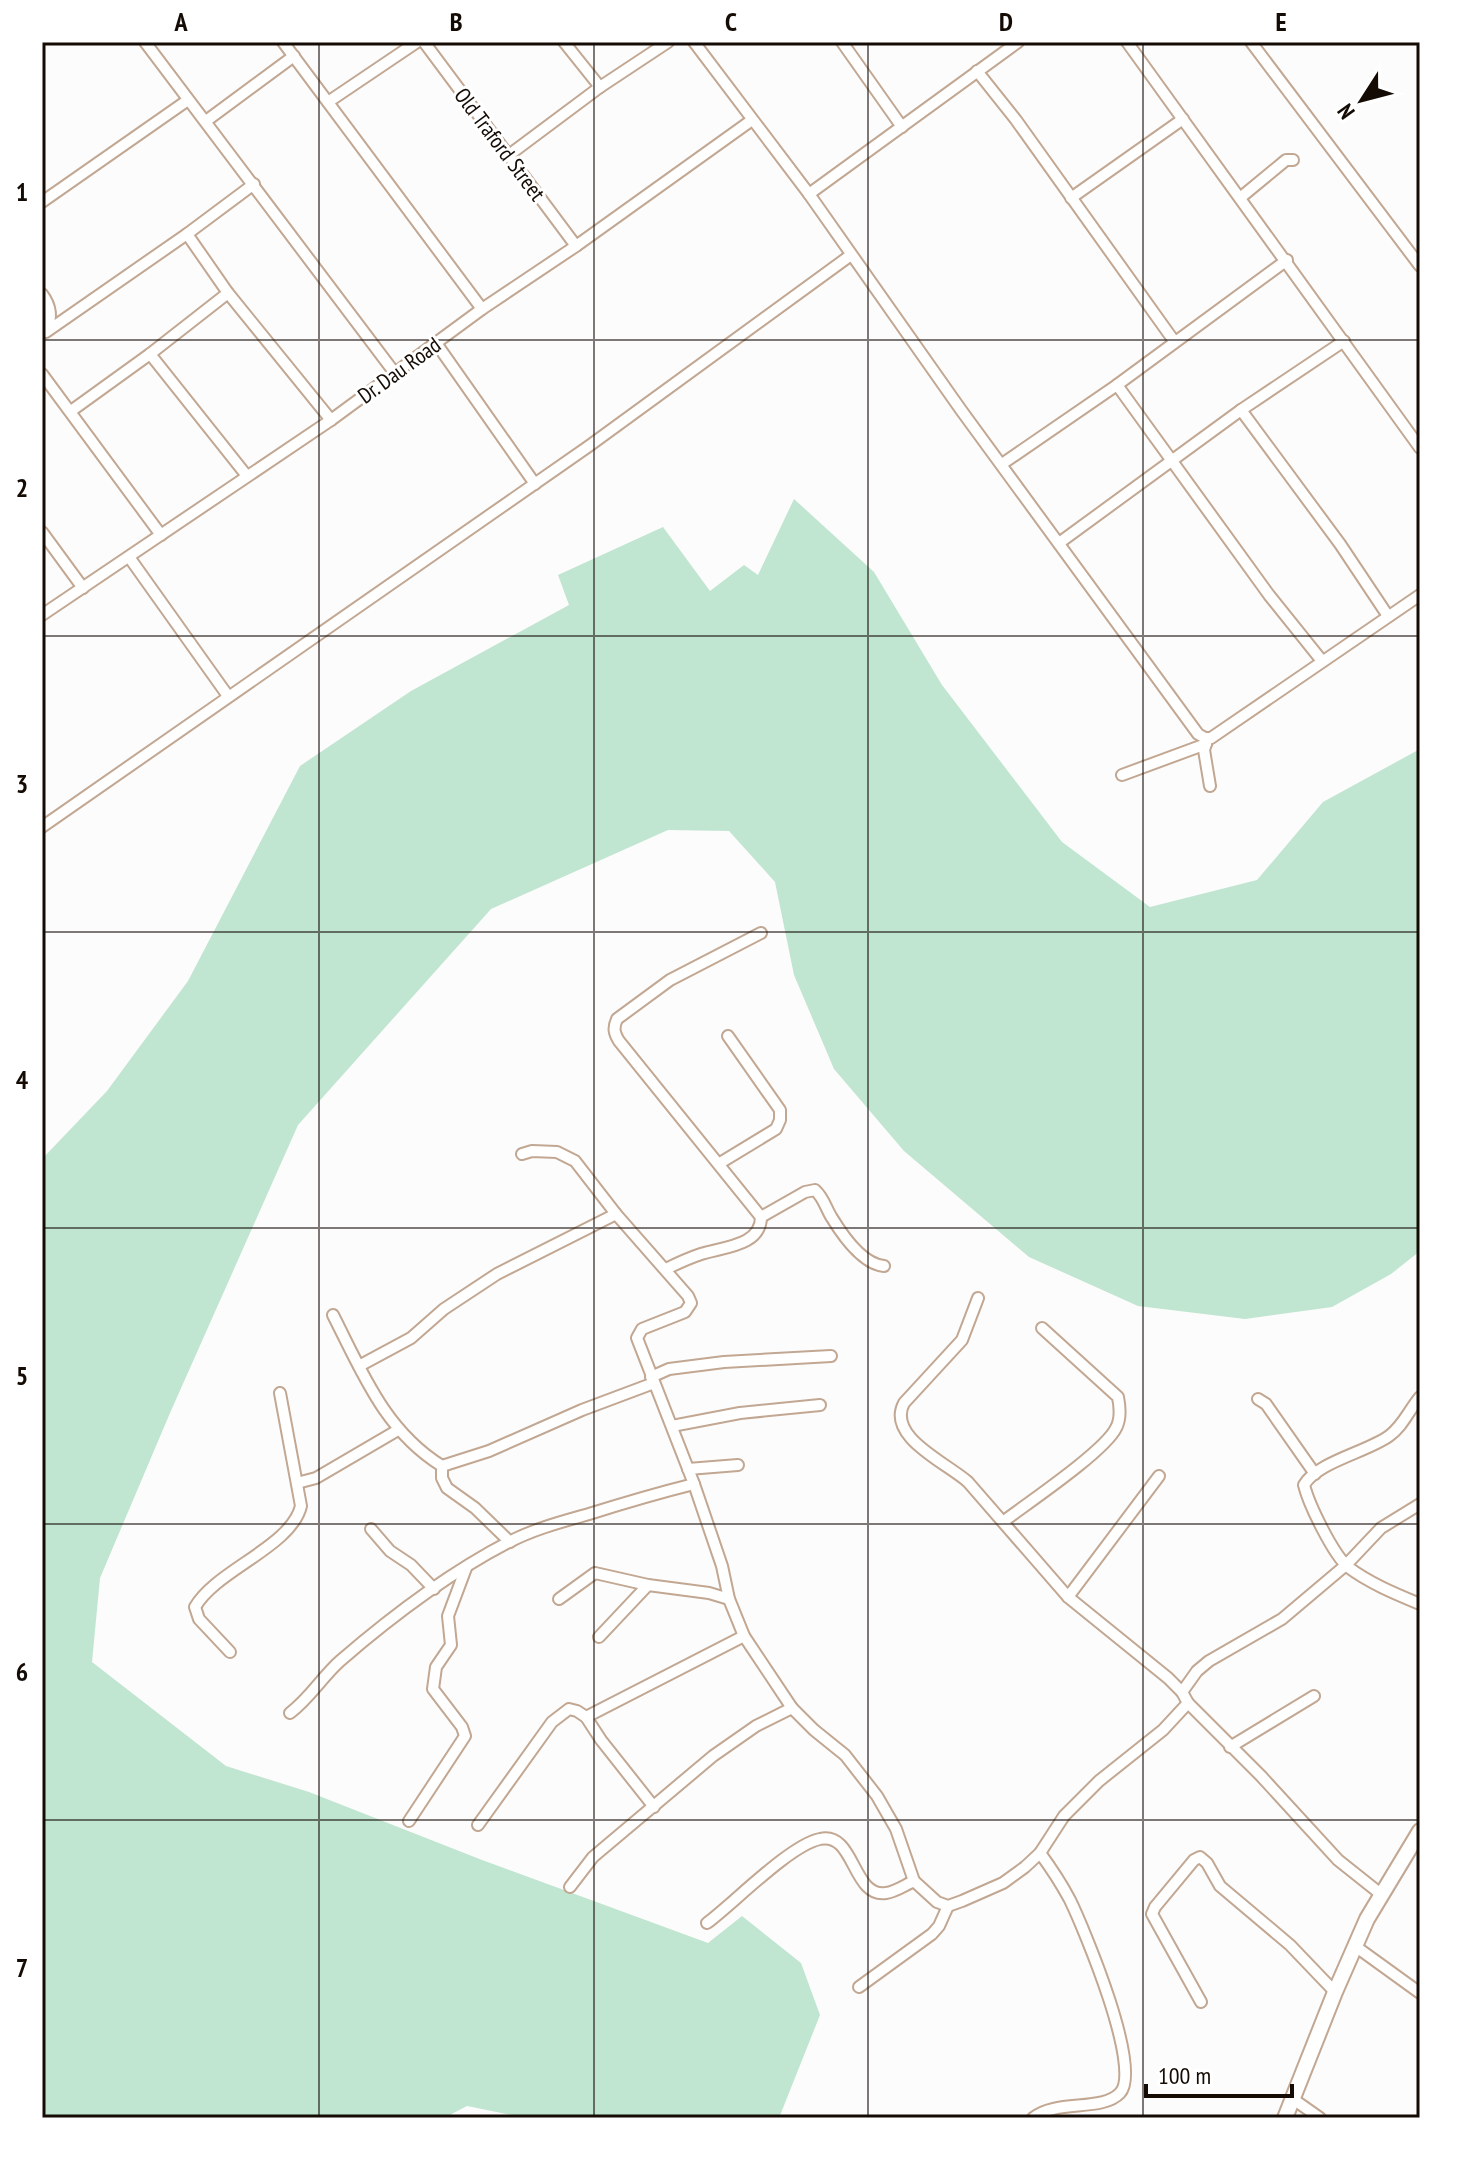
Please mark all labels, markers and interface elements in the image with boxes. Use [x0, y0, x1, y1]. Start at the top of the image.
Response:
text: A [173, 5, 188, 38]
text: B [450, 5, 463, 38]
text: C [725, 5, 737, 38]
text: D [999, 5, 1013, 38]
text: E [1275, 5, 1287, 38]
north arrow [1322, 60, 1402, 140]
street label: Old Traford Street [448, 82, 552, 206]
text: N [1331, 99, 1361, 125]
text: 1 [16, 175, 28, 208]
street label: Dr. Dau Road [352, 331, 446, 409]
text: 2 [16, 471, 28, 504]
text: 3 [16, 767, 28, 800]
text: 4 [16, 1063, 29, 1096]
text: 5 [16, 1359, 28, 1392]
text: 6 [16, 1655, 28, 1688]
text: 7 [16, 1951, 28, 1984]
scale bar [1146, 2048, 1292, 2098]
text: 100 m [1158, 2060, 1211, 2091]

